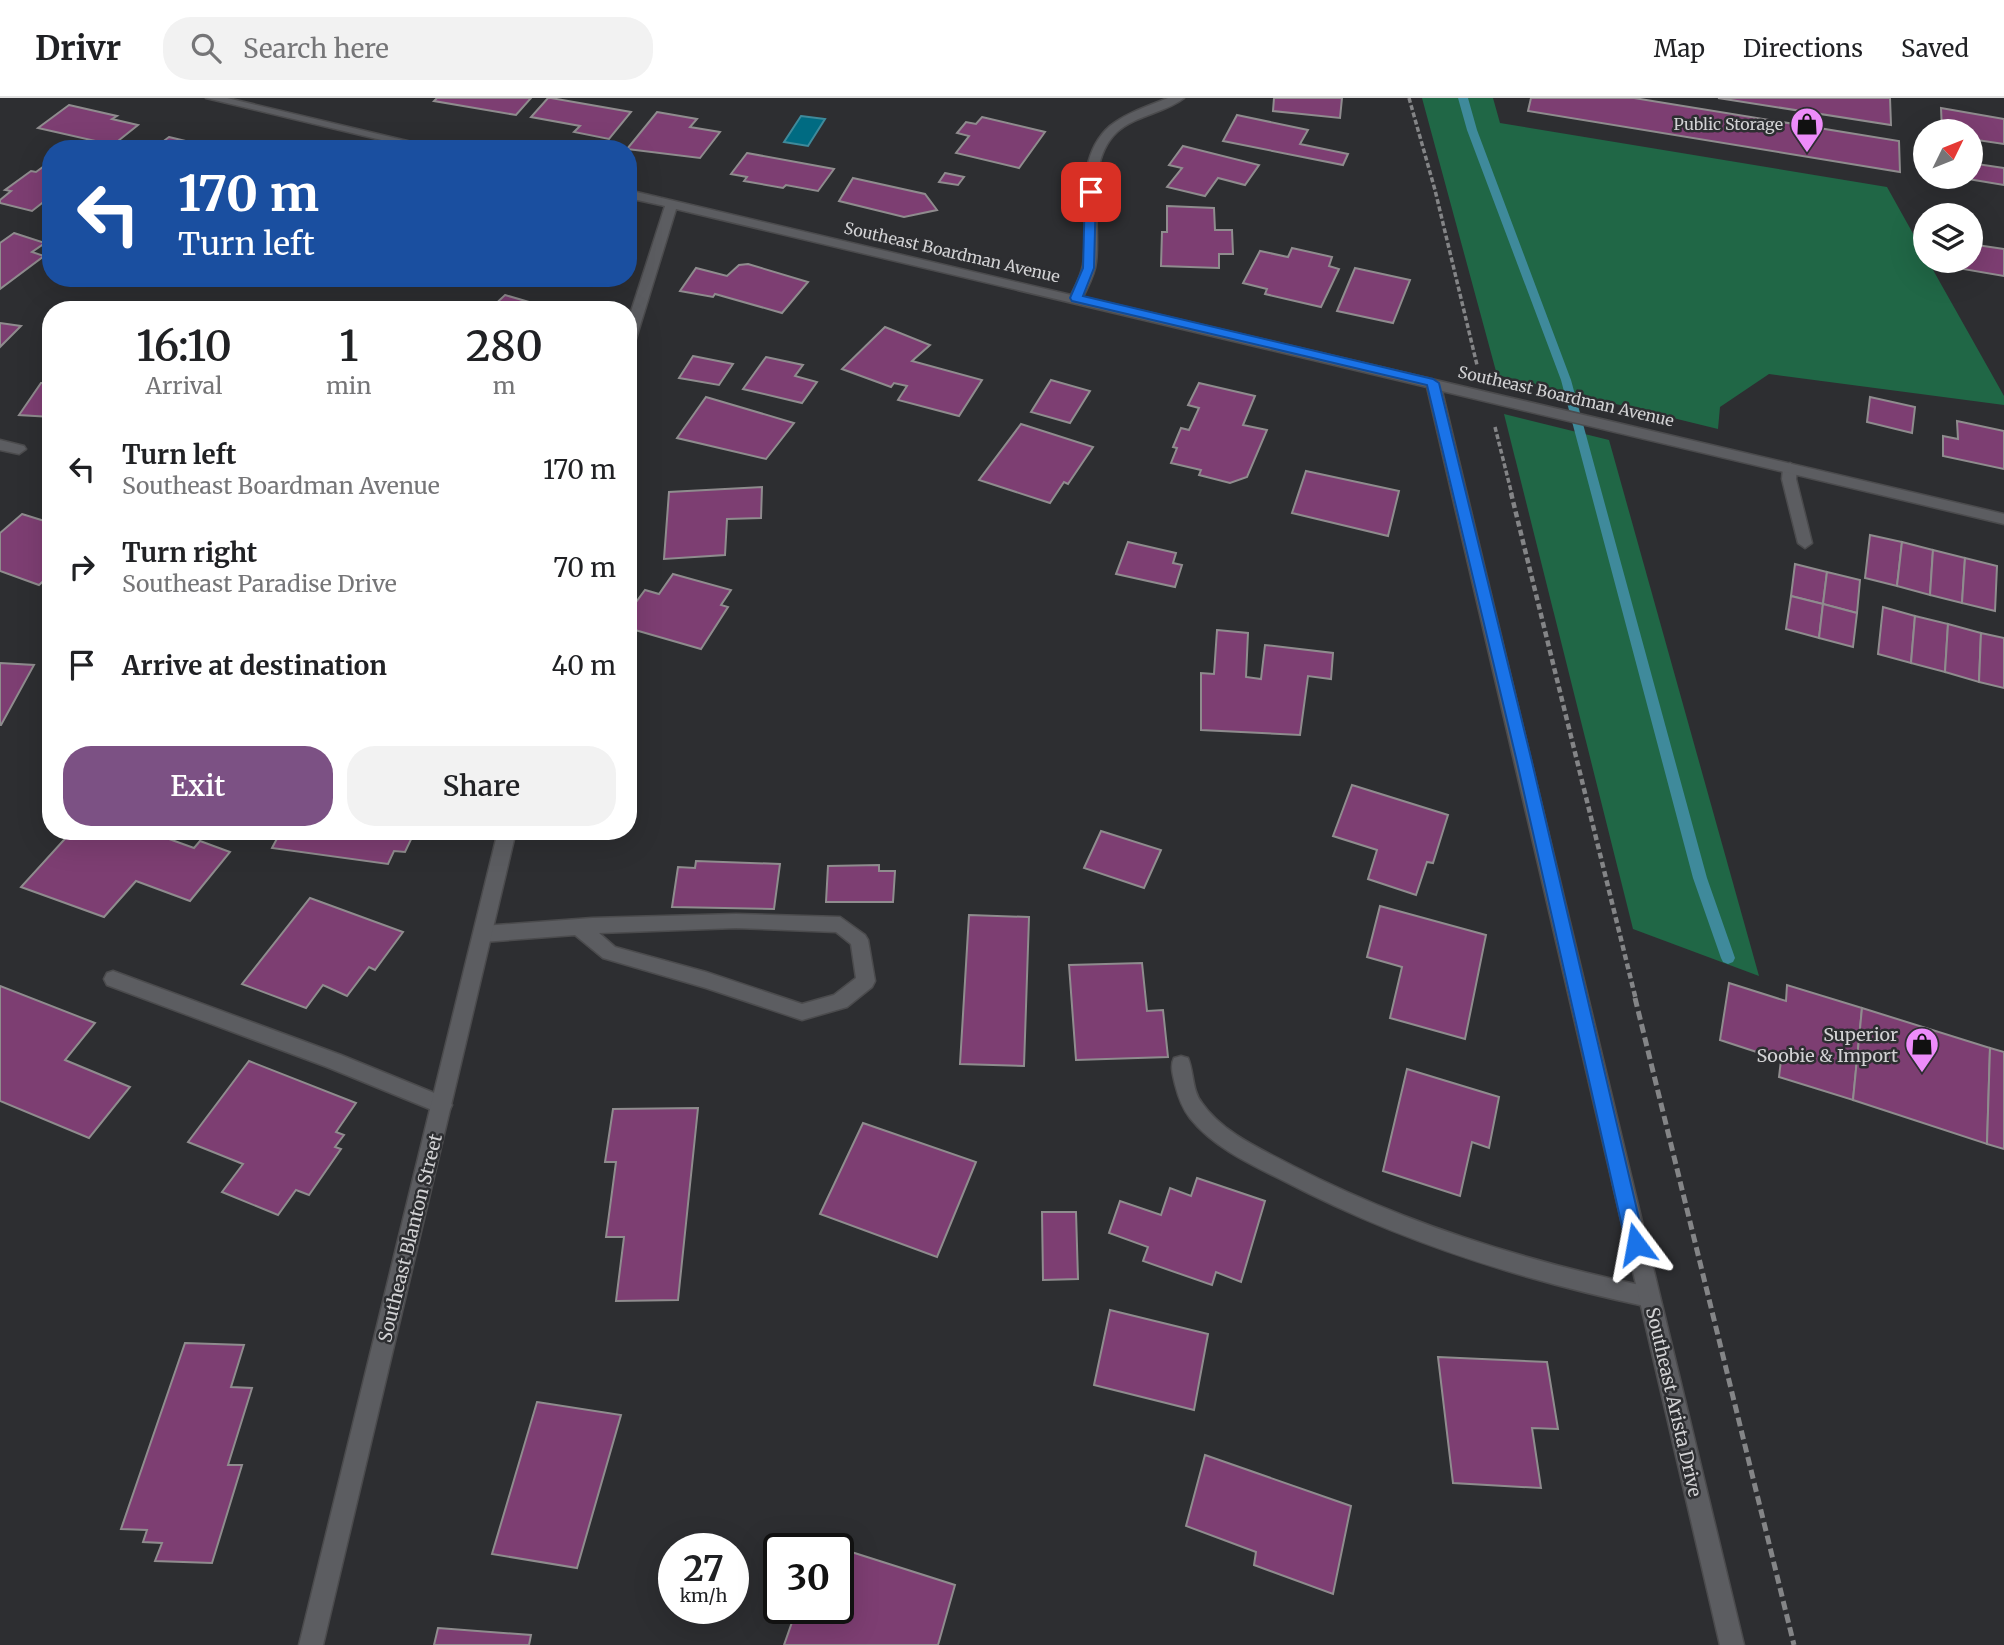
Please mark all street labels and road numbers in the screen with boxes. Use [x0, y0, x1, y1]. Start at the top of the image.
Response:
street label: Southeast Boardman Avenue [842, 217, 1062, 287]
street label: Southeast Boardman Avenue [1456, 361, 1676, 431]
street label: Southeast Blanton Street [373, 1131, 447, 1345]
street label: Southeast Arista Drive [1641, 1305, 1707, 1499]

